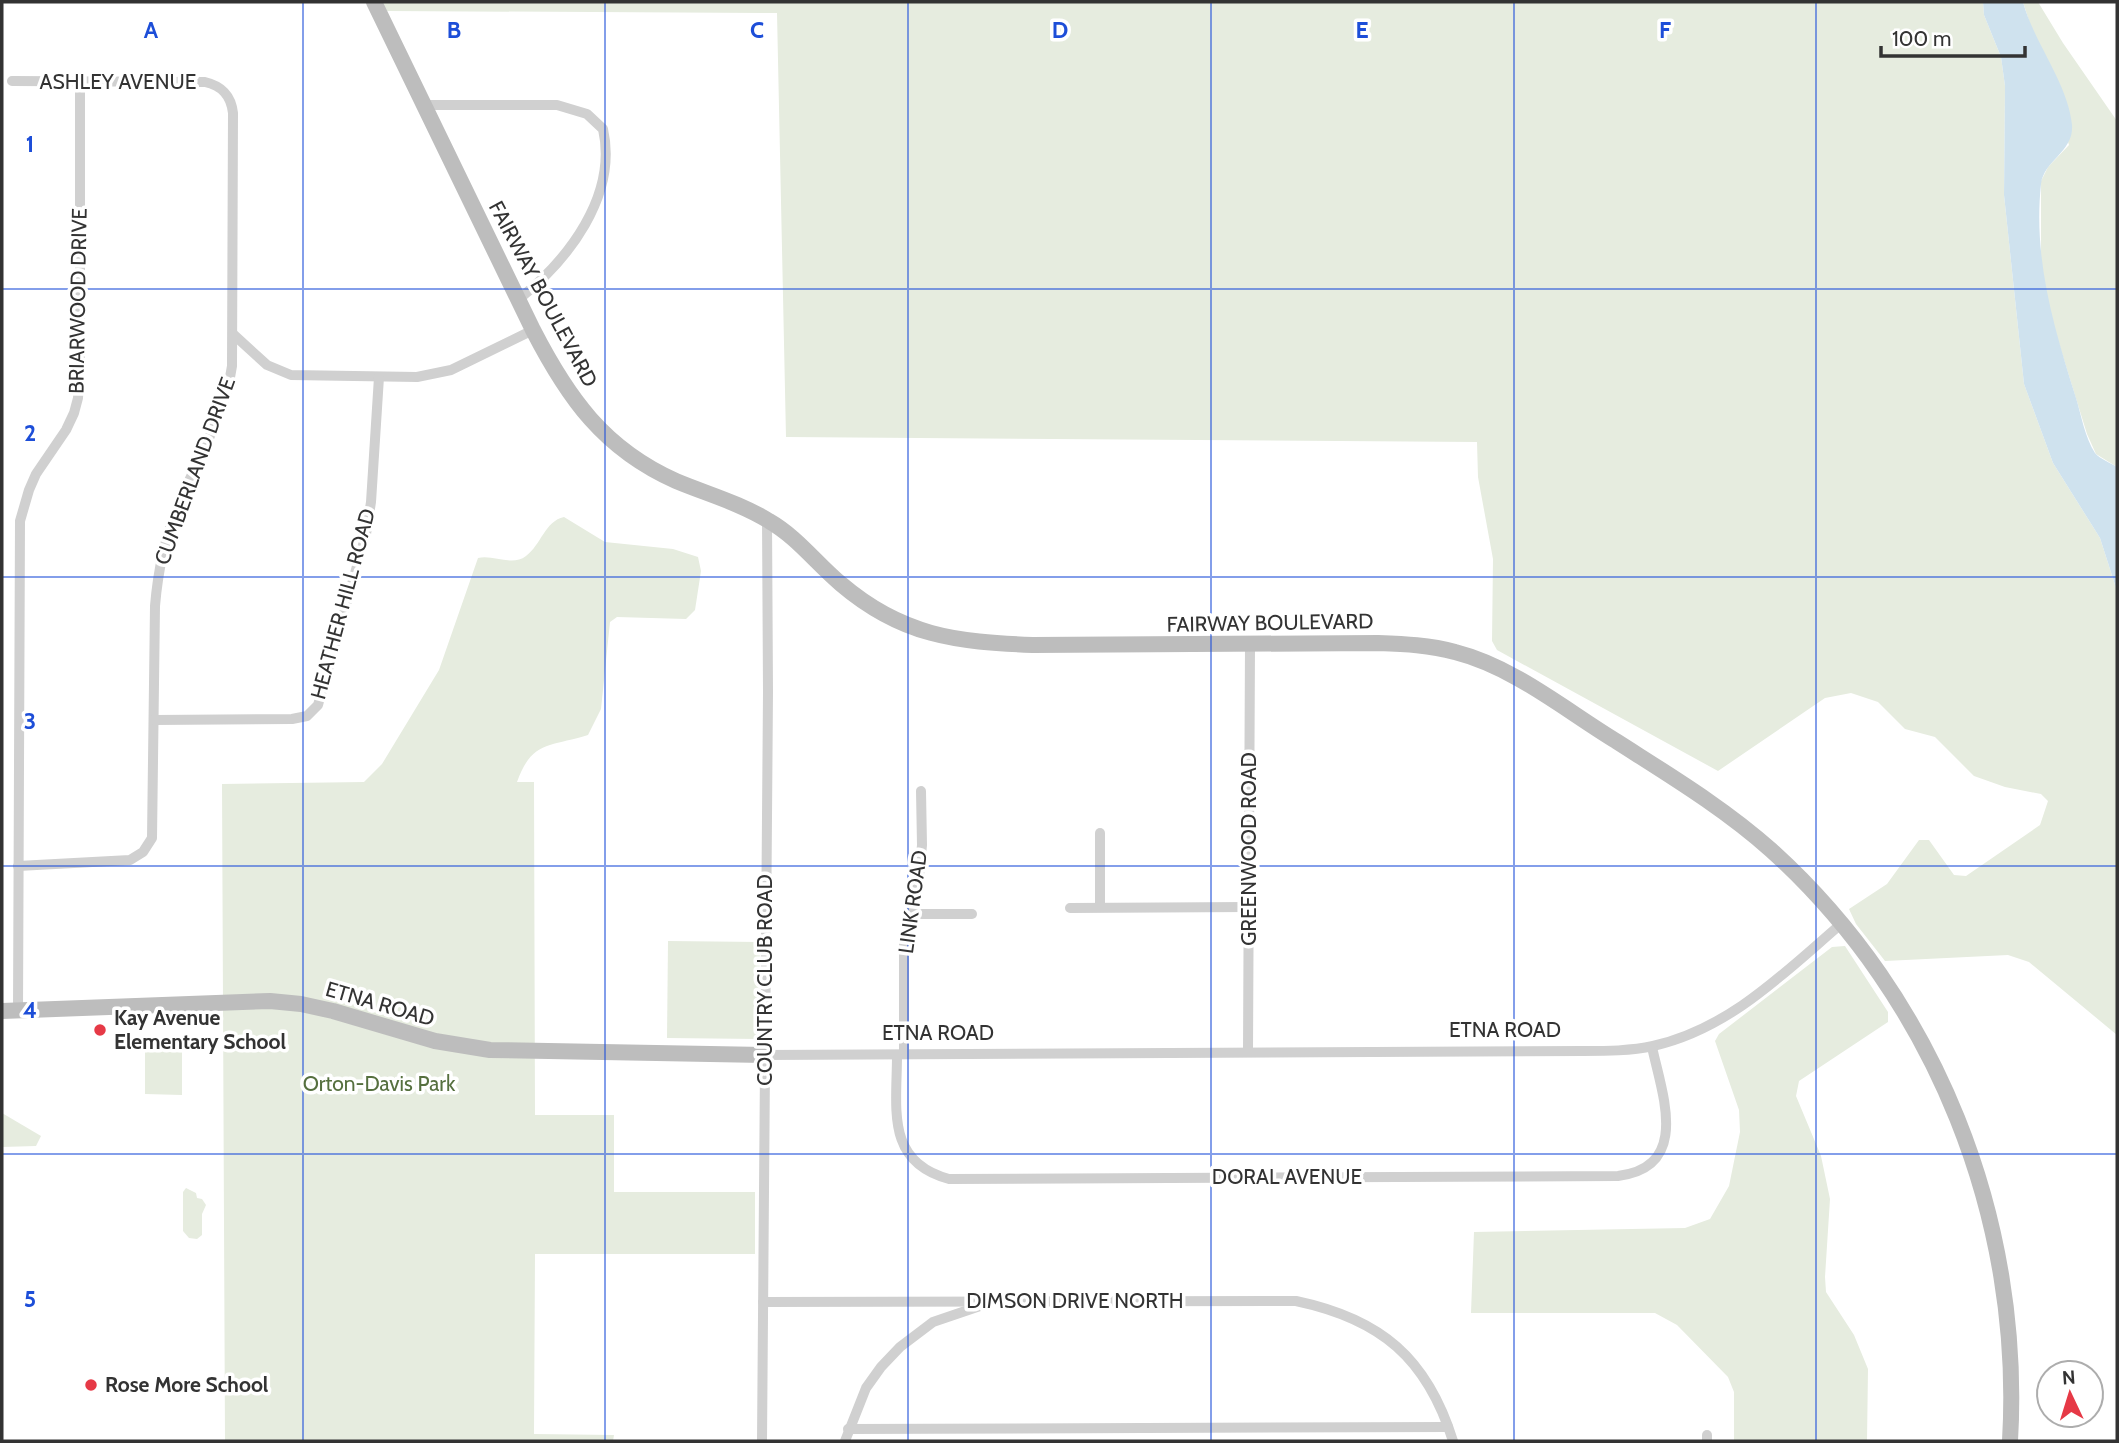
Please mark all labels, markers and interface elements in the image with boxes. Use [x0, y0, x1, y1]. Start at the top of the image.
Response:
scale bar [1881, 14, 2024, 58]
text: A [144, 16, 159, 44]
text: B [447, 16, 461, 44]
text: C [750, 16, 764, 44]
text: D [1052, 16, 1068, 44]
text: E [1355, 16, 1369, 44]
text: F [1659, 16, 1671, 44]
text: 100 m [1892, 26, 1951, 51]
street label: ASHLEY AVENUE [40, 69, 196, 94]
text: 1 [26, 130, 34, 158]
street label: FAIRWAY BOULEVARD [484, 197, 603, 391]
street label: BRIARWOOD DRIVE [63, 208, 92, 394]
street label: CUMBERLAND DRIVE [149, 374, 240, 568]
text: 2 [24, 419, 36, 447]
street label: HEATHER HILL ROAD [305, 506, 380, 702]
street label: FAIRWAY BOULEVARD [1166, 608, 1374, 637]
text: 3 [24, 707, 36, 735]
street label: GREENWOOD ROAD [1236, 752, 1261, 946]
street label: LINK ROAD [893, 849, 932, 955]
street label: COUNTRY CLUB ROAD [752, 874, 777, 1086]
street label: ETNA ROAD [323, 976, 437, 1031]
text: 4 [23, 996, 37, 1024]
place label: Kay Avenue Elementary School [114, 1005, 287, 1054]
street label: ETNA ROAD [1449, 1017, 1561, 1042]
street label: ETNA ROAD [882, 1020, 994, 1045]
marker: Kay Avenue Elementary School [92, 1022, 108, 1038]
park label: Orton-Davis Park [303, 1071, 456, 1096]
street label: DORAL AVENUE [1212, 1164, 1362, 1189]
text: 5 [24, 1285, 36, 1313]
street label: DIMSON DRIVE NORTH [966, 1288, 1184, 1313]
north arrow [2035, 1359, 2105, 1429]
text: N [2061, 1366, 2076, 1389]
place label: Rose More School [105, 1372, 269, 1397]
marker: Rose More School [83, 1377, 99, 1393]

